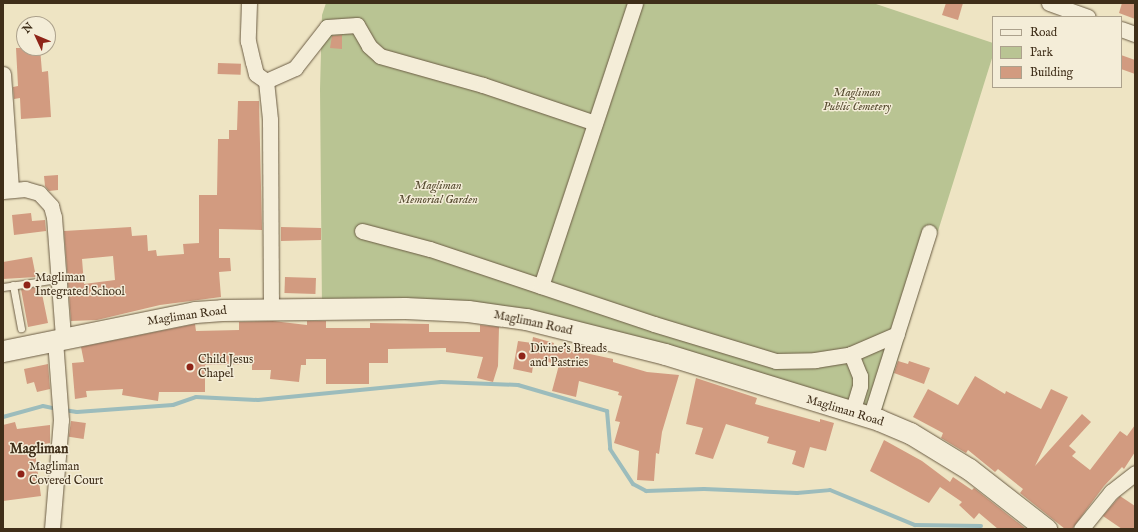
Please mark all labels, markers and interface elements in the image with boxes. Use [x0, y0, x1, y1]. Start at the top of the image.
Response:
north arrow [16, 16, 56, 56]
legend [992, 16, 1122, 88]
text: N [20, 20, 36, 37]
text: Road [1030, 25, 1057, 40]
text: Park [1030, 45, 1053, 60]
text: Building [1030, 65, 1073, 80]
park label: Magliman Public Cemetery [823, 86, 891, 114]
park label: Magliman Memorial Garden [398, 179, 478, 207]
place label: Magliman Integrated School [35, 271, 125, 299]
marker: Magliman Integrated School [22, 280, 32, 290]
street label: Magliman Road [146, 303, 228, 329]
street label: Magliman Road [492, 308, 574, 338]
place label: Divine's Breads and Pastries [530, 342, 607, 370]
marker: Divine's Breads and Pastries [517, 351, 527, 361]
place label: Child Jesus Chapel [198, 353, 253, 381]
marker: Child Jesus Chapel [185, 362, 195, 372]
street label: Magliman Road [805, 392, 885, 430]
district label: Magliman [10, 441, 68, 457]
place label: Magliman Covered Court [29, 460, 103, 488]
marker: Magliman Covered Court [16, 469, 26, 479]

